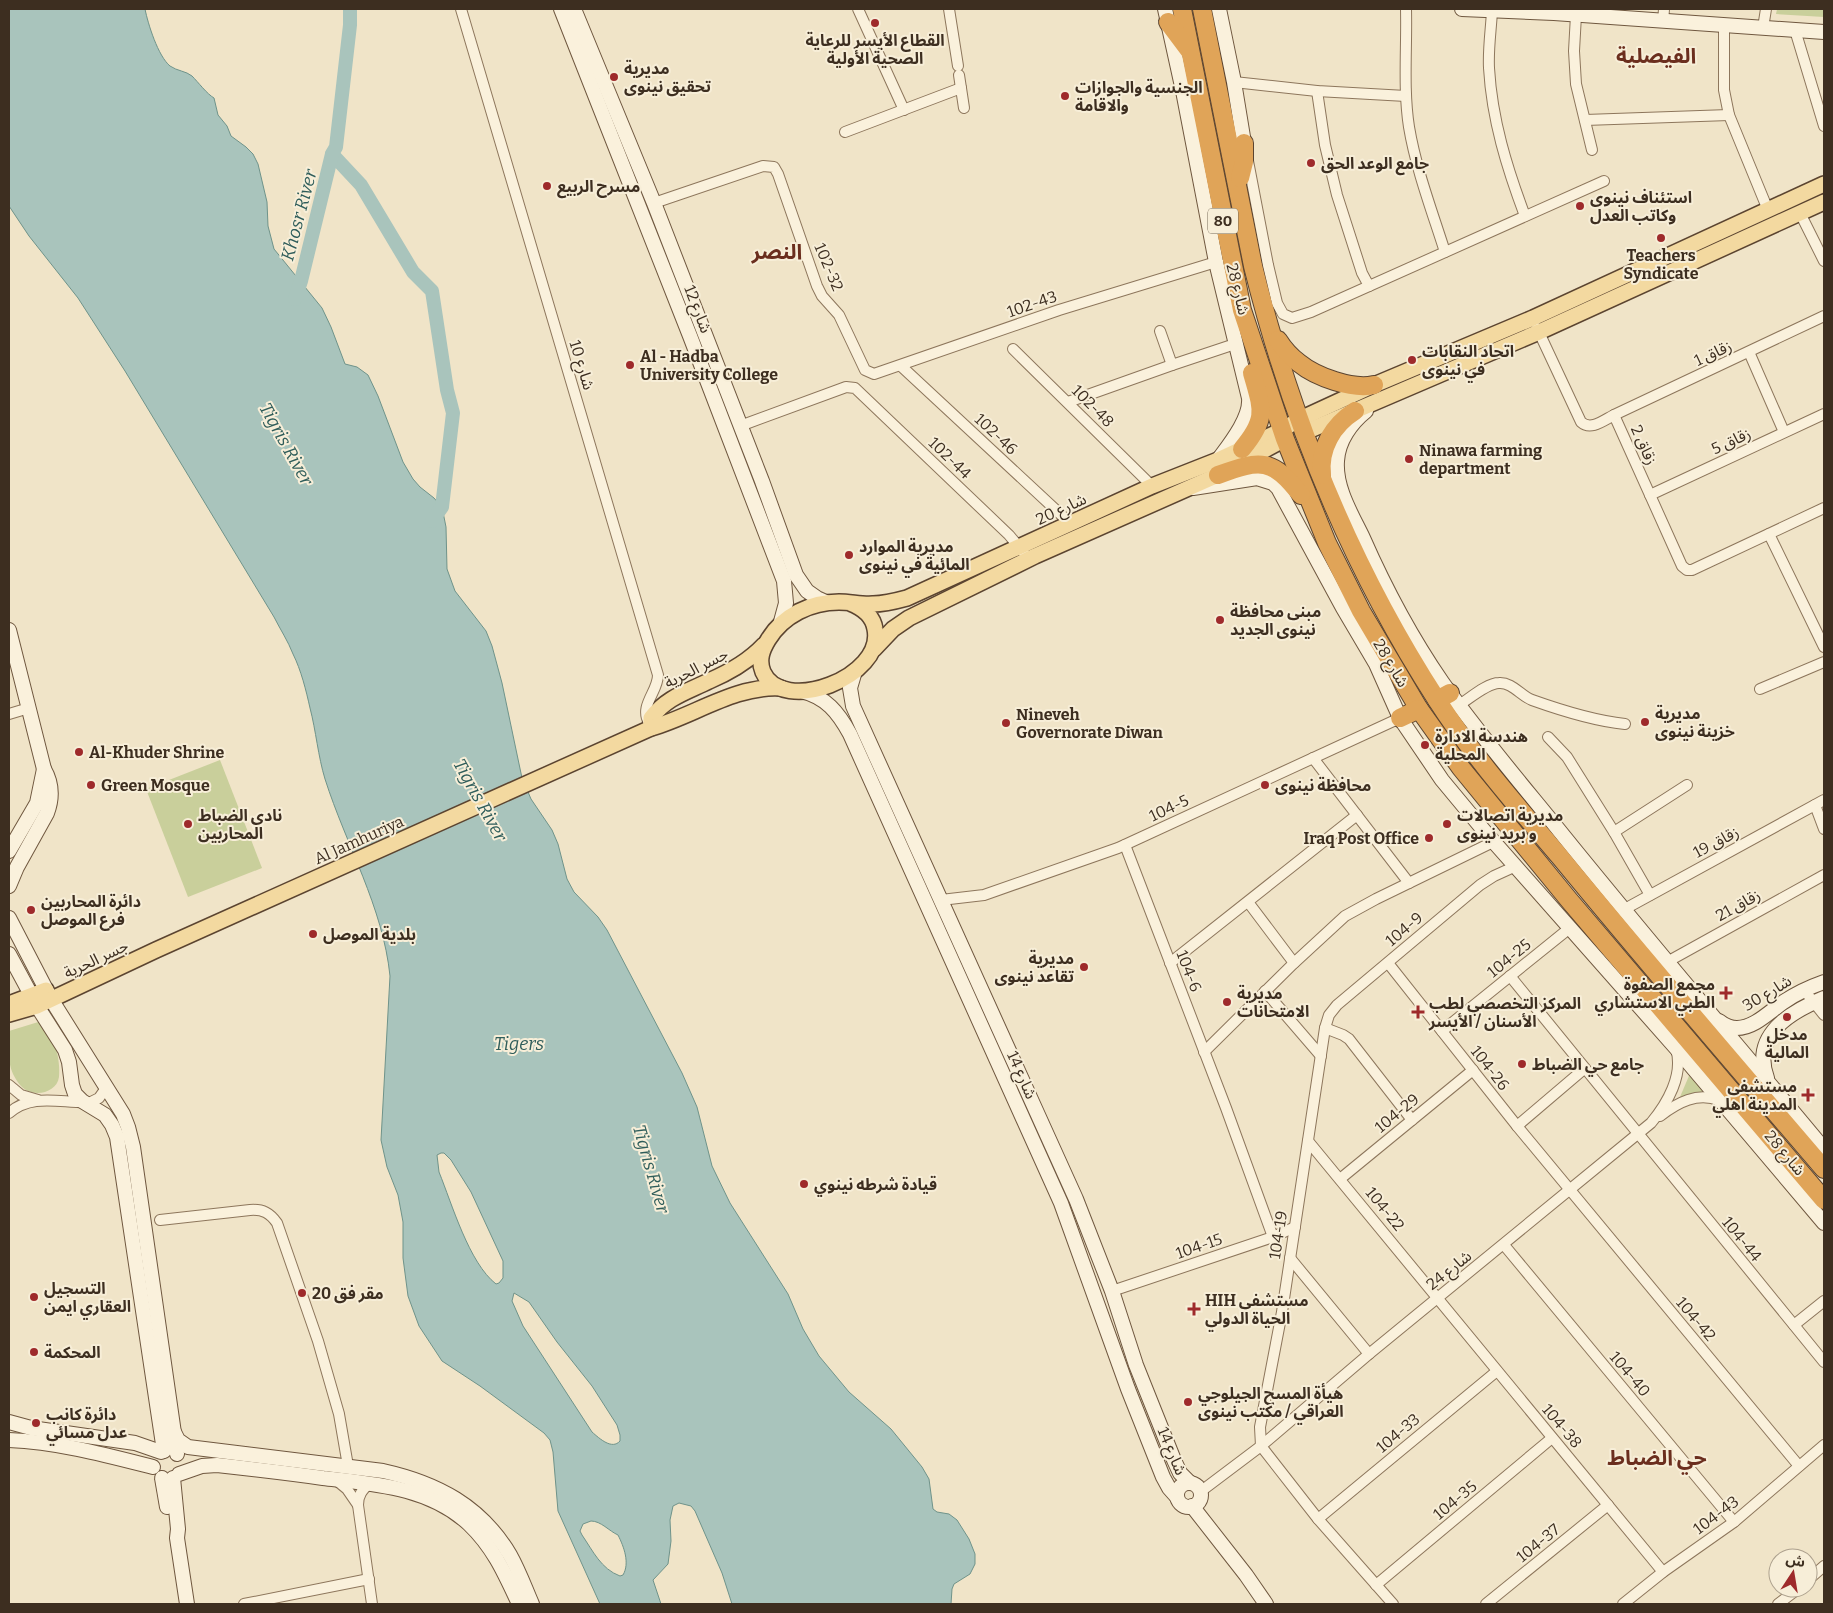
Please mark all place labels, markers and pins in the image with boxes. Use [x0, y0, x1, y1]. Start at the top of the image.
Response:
marker: القطاع الأيسر للرعاية الصحية الأولية [869, 17, 881, 29]
place label: القطاع الأيسر للرعاية الصحية الأولية [805, 31, 945, 68]
place label: مديرية تحقيق نينوى [624, 59, 711, 97]
marker: مديرية تحقيق نينوى [608, 71, 620, 83]
place label: الجنسية والجوازات والاقامة [1075, 78, 1203, 115]
marker: الجنسية والجوازات والاقامة [1059, 90, 1071, 102]
place label: جامع الوعد الحق [1321, 154, 1429, 176]
marker: جامع الوعد الحق [1305, 157, 1317, 169]
place label: مسرح الربيع [557, 177, 640, 199]
marker: مسرح الربيع [541, 180, 553, 192]
place label: استئناف نينوى وكاتب العدل [1590, 188, 1692, 225]
marker: استئناف نينوى وكاتب العدل [1574, 200, 1586, 212]
marker: Teachers Syndicate [1655, 232, 1667, 244]
place label: Teachers Syndicate [1624, 246, 1699, 283]
place label: اتحاد النقابات في نينوى [1422, 342, 1514, 382]
place label: Al - Hadba University College [640, 347, 778, 384]
marker: اتحاد النقابات في نينوى [1406, 354, 1418, 366]
marker: Al - Hadba University College [624, 359, 636, 371]
place label: Ninawa farming department [1419, 441, 1542, 478]
marker: Ninawa farming department [1403, 453, 1415, 465]
place label: مديرية الموارد المائية في نينوى [859, 537, 970, 577]
marker: مديرية الموارد المائية في نينوى [843, 549, 855, 561]
place label: مبنى محافظة نينوى الجديد [1230, 602, 1321, 639]
marker: مبنى محافظة نينوى الجديد [1214, 614, 1226, 626]
place label: مديرية خزينة نينوى [1655, 704, 1735, 741]
place label: Nineveh Governorate Diwan [1016, 705, 1164, 742]
marker: مديرية خزينة نينوى [1639, 716, 1651, 728]
marker: Nineveh Governorate Diwan [1000, 717, 1012, 729]
place label: هندسة الادارة المحلية [1435, 727, 1528, 764]
marker: هندسة الادارة المحلية [1419, 739, 1431, 751]
place label: Al-Khuder Shrine [89, 743, 224, 762]
marker: Al-Khuder Shrine [73, 746, 85, 758]
place label: Green Mosque [101, 776, 210, 795]
place label: محافظة نينوى [1275, 776, 1371, 795]
marker: Green Mosque [85, 779, 97, 791]
marker: محافظة نينوى [1259, 779, 1271, 791]
place label: نادي الضباط المحاربين [198, 806, 282, 843]
place label: مديرية اتصالات و بريد نينوى [1457, 806, 1563, 843]
marker: نادي الضباط المحاربين [182, 818, 194, 830]
marker: مديرية اتصالات و بريد نينوى [1441, 818, 1453, 830]
place label: Iraq Post Office [1303, 829, 1419, 848]
marker: Iraq Post Office [1423, 832, 1435, 844]
place label: دائرة المحاربين فرع الموصل [41, 892, 141, 931]
marker: دائرة المحاربين فرع الموصل [25, 904, 37, 916]
place label: بلدية الموصل [323, 925, 416, 944]
marker: بلدية الموصل [307, 928, 319, 940]
place label: مديرية تقاعد نينوى [994, 949, 1074, 986]
marker: مديرية تقاعد نينوى [1078, 961, 1090, 973]
place label: مجمع الصفوة الطبي الاستشاري [1595, 975, 1715, 1015]
place label: مديرية الامتحانات [1237, 984, 1309, 1021]
marker: مجمع الصفوة الطبي الاستشاري [1719, 986, 1733, 1000]
place label: المركز التخصصي لطب الأسنان / الأيسر [1428, 994, 1581, 1031]
marker: مديرية الامتحانات [1221, 996, 1233, 1008]
marker: المركز التخصصي لطب الأسنان / الأيسر [1411, 1005, 1425, 1019]
marker: مدخل المالية [1781, 1011, 1793, 1023]
place label: مدخل المالية [1765, 1025, 1809, 1062]
place label: جامع حي الضباط [1532, 1055, 1644, 1077]
marker: جامع حي الضباط [1516, 1058, 1528, 1070]
place label: مستشفى المدينة اهلي [1712, 1077, 1797, 1117]
marker: مستشفى المدينة اهلي [1801, 1088, 1815, 1102]
place label: قيادة شرطه نينوي [814, 1175, 937, 1197]
marker: قيادة شرطه نينوي [798, 1178, 810, 1190]
place label: التسجيل العقاري ايمن [44, 1279, 131, 1319]
place label: مقر فق 20 [312, 1284, 384, 1304]
marker: مقر فق 20 [296, 1287, 308, 1299]
marker: التسجيل العقاري ايمن [28, 1291, 40, 1303]
place label: HIH مستشفى الحياة الدولي [1205, 1291, 1309, 1331]
marker: HIH مستشفى الحياة الدولي [1187, 1302, 1201, 1316]
place label: المحكمة [44, 1343, 101, 1362]
marker: المحكمة [28, 1346, 40, 1358]
place label: هيأة المسح الجيلوجي العراقي / مكتب نينوى [1198, 1383, 1344, 1424]
marker: هيأة المسح الجيلوجي العراقي / مكتب نينوى [1182, 1396, 1194, 1408]
place label: دائرة كانب عدل مسائي [46, 1405, 127, 1445]
marker: دائرة كانب عدل مسائي [30, 1417, 42, 1429]

